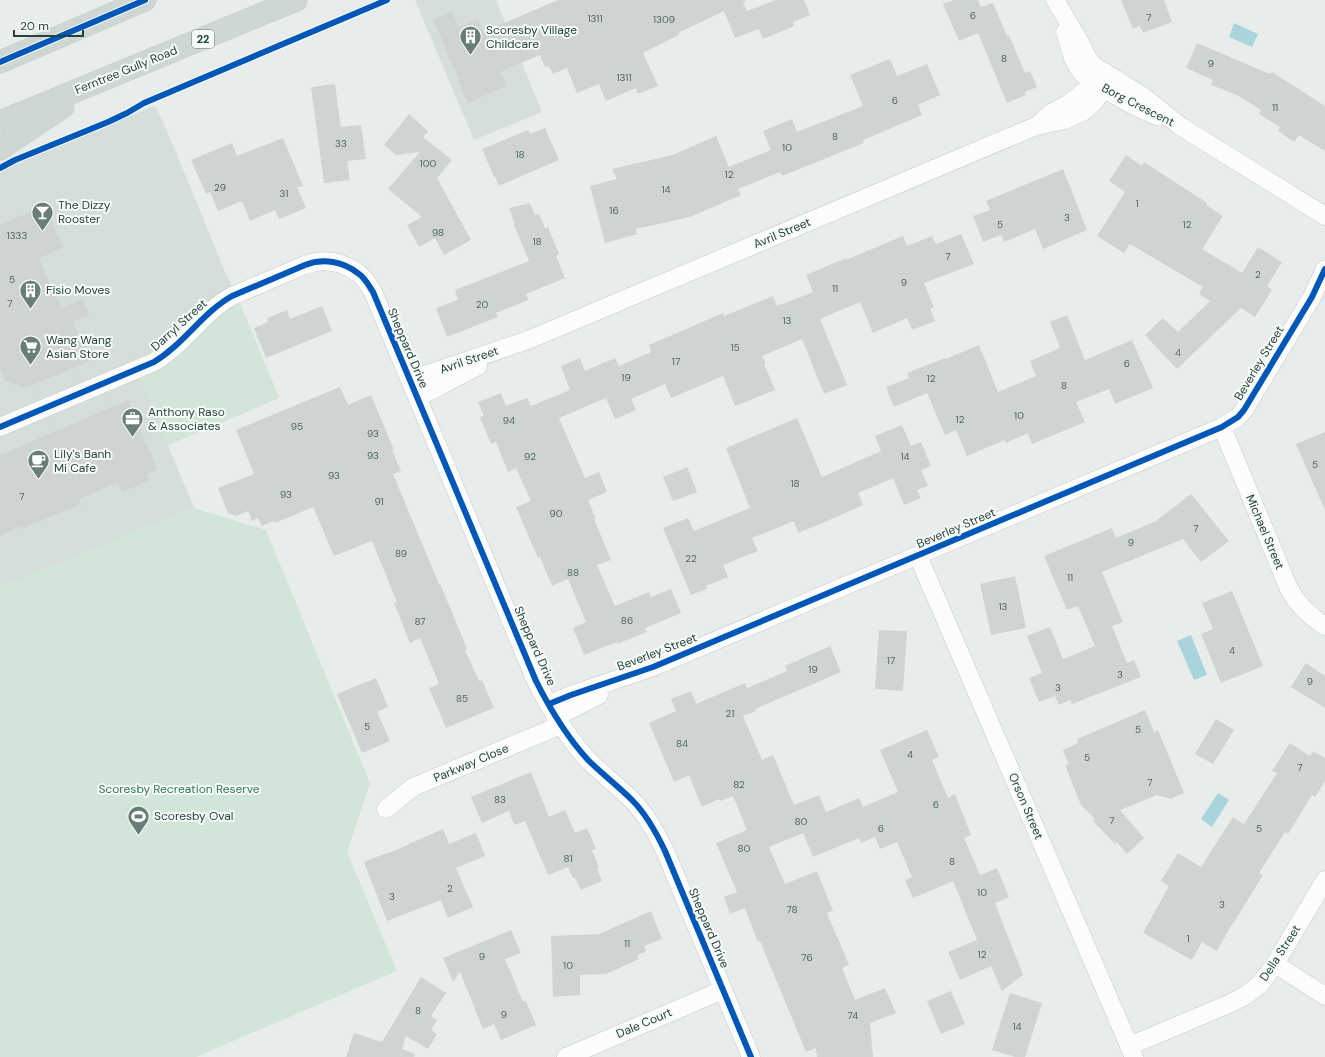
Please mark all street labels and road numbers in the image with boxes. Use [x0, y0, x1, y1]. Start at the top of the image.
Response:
road number: 22 [192, 30, 214, 48]
street label: Ferntree Gully Road [72, 42, 180, 98]
street label: Borg Crescent [1099, 80, 1177, 130]
street label: Avril Street [751, 214, 813, 252]
street label: Darryl Street [148, 295, 211, 354]
street label: Sheppard Drive [384, 305, 432, 391]
street label: Beverley Street [1230, 323, 1288, 403]
street label: Avril Street [438, 342, 501, 377]
street label: Michael Street [1242, 492, 1288, 572]
street label: Beverley Street [914, 504, 998, 552]
street label: Sheppard Drive [510, 604, 560, 689]
street label: Beverley Street [615, 629, 699, 675]
street label: Parkway Close [431, 740, 511, 786]
street label: Orson Street [1005, 770, 1047, 842]
street label: Sheppard Drive [685, 885, 733, 971]
street label: Della Street [1256, 921, 1304, 984]
street label: Dale Court [614, 1004, 675, 1042]

